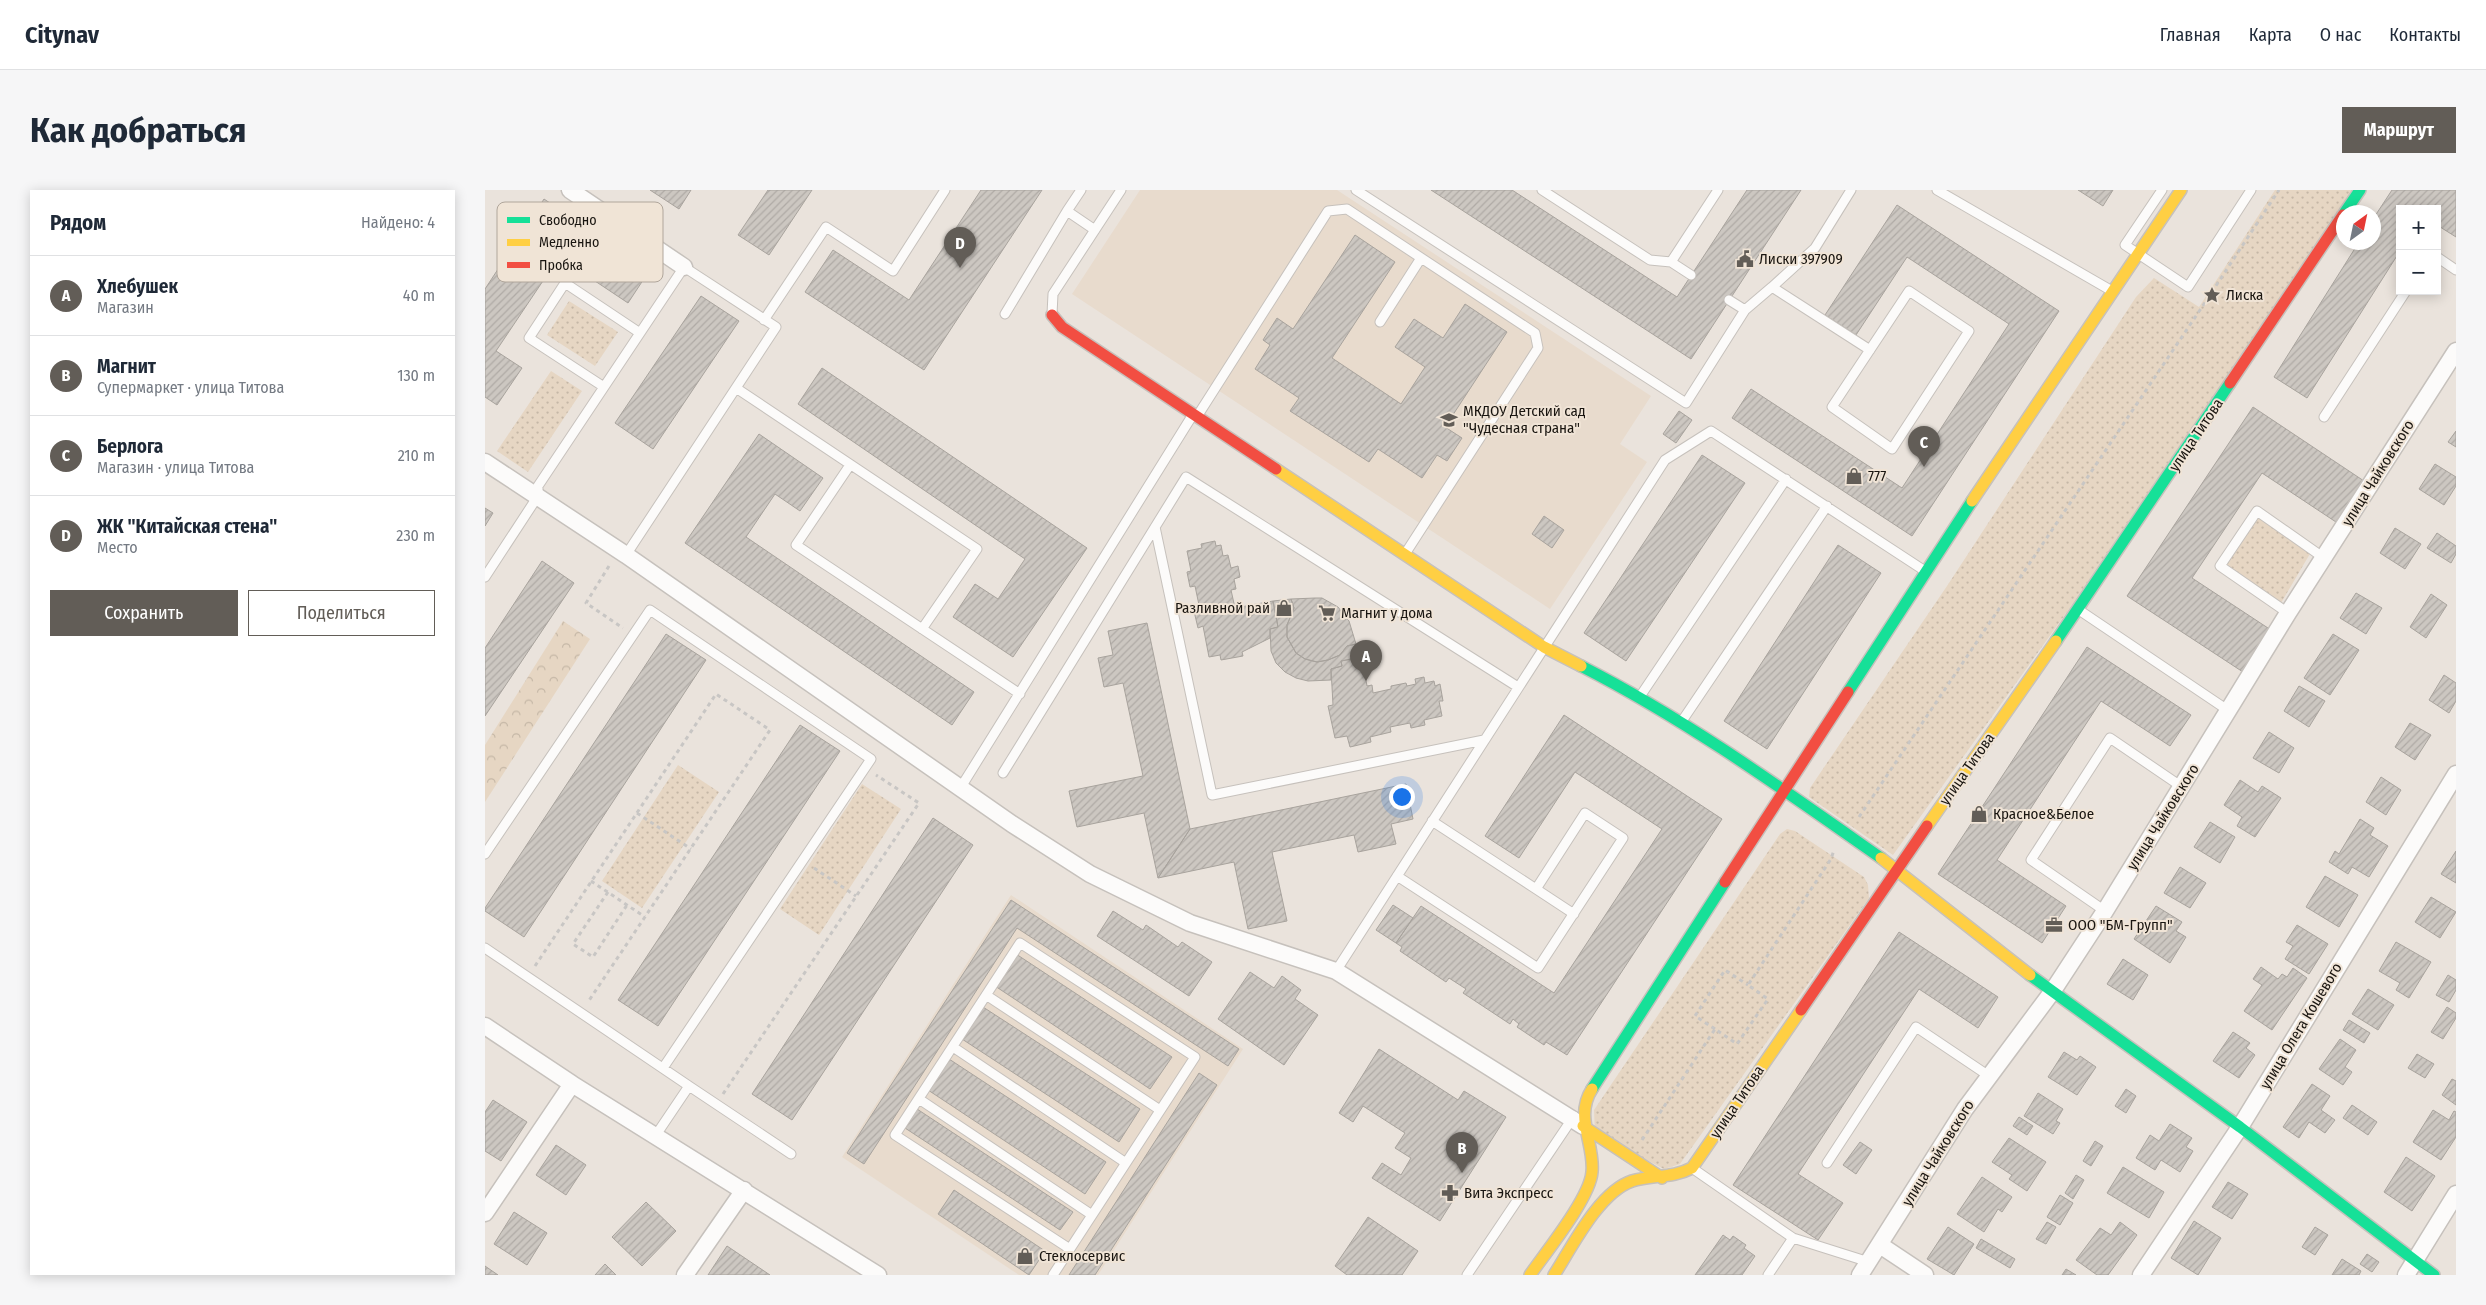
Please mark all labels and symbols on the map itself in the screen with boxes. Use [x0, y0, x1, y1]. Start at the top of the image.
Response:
legend [497, 202, 663, 282]
north arrow [2336, 205, 2381, 250]
text: Свободно [539, 212, 597, 229]
pin: D [944, 227, 976, 268]
text: Медленно [539, 234, 599, 251]
public building icon: Лиски 397909 [1735, 249, 1755, 269]
place label: Лиски 397909 [1759, 250, 1843, 268]
text: Пробка [539, 257, 583, 274]
place icon: Лиска [2202, 285, 2222, 305]
place label: Лиска [2226, 286, 2263, 304]
street label: улица Титова [2165, 395, 2227, 475]
place label: МКДОУ Детский сад "Чудесная страна" [1463, 402, 1586, 437]
school or university icon: МКДОУ Детский сад "Чудесная страна" [1439, 410, 1459, 430]
street label: улица Чайковского [2338, 417, 2418, 529]
pin: C [1908, 426, 1940, 467]
shop icon: 777 [1844, 466, 1864, 486]
place label: 777 [1868, 467, 1886, 485]
shop icon: Разливной рай [1274, 598, 1294, 618]
place label: Разливной рай [1175, 599, 1270, 617]
supermarket icon: Магнит у дома [1317, 603, 1337, 623]
place label: Магнит у дома [1341, 604, 1433, 622]
pin: A [1350, 640, 1382, 681]
street label: улица Титова [1936, 729, 1998, 809]
street label: улица Чайковского [2123, 761, 2203, 873]
your location [1389, 784, 1415, 810]
shop icon: Красное&Белое [1969, 804, 1989, 824]
place label: Красное&Белое [1993, 805, 2094, 823]
office icon: ООО "БМ-Групп" [2044, 915, 2064, 935]
place label: ООО "БМ-Групп" [2068, 916, 2173, 934]
street label: улица Олега Кошевого [2256, 959, 2346, 1092]
street label: улица Титова [1706, 1062, 1768, 1142]
street label: улица Чайковского [1898, 1097, 1978, 1209]
pin: B [1446, 1132, 1478, 1173]
pharmacy icon: Вита Экспресс [1440, 1183, 1460, 1203]
place label: Вита Экспресс [1464, 1184, 1554, 1202]
shop icon: Стеклосервис [1015, 1246, 1035, 1266]
place label: Стеклосервис [1039, 1247, 1126, 1265]

